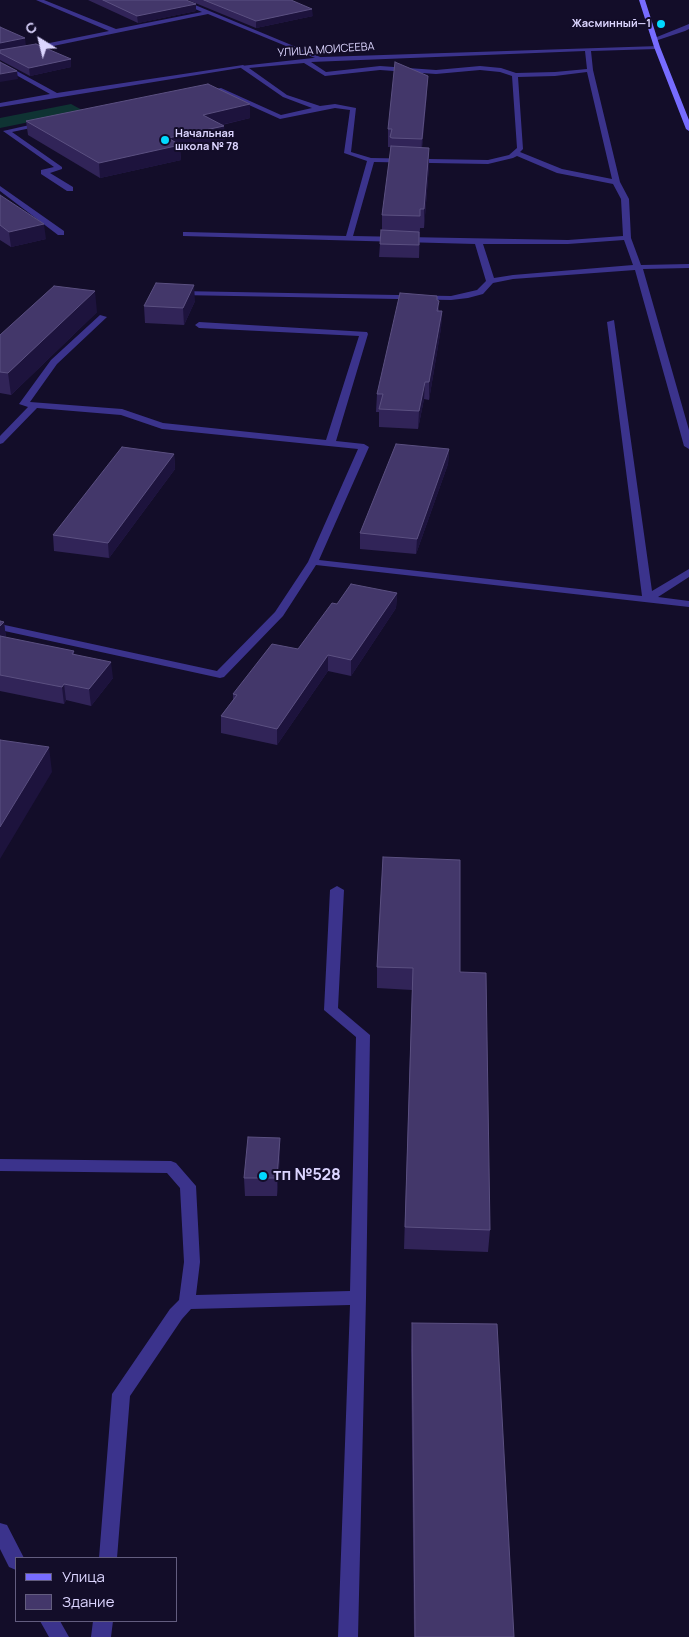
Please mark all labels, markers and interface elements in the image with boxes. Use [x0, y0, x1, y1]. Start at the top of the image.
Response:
north arrow [15, 15, 65, 65]
text: С [21, 17, 41, 38]
place label: Жасминный—1 [572, 17, 651, 31]
marker: Жасминный—1 [655, 18, 667, 30]
street label: УЛИЦА МОИСЕЕВА [277, 40, 375, 60]
place label: Начальная школа № 78 [175, 127, 239, 153]
marker: Начальная школа № 78 [159, 134, 171, 146]
place label: тп №528 [273, 1166, 341, 1186]
marker: тп №528 [257, 1170, 269, 1182]
legend [15, 1557, 178, 1622]
text: Улица [62, 1566, 105, 1587]
text: Здание [62, 1591, 114, 1612]

